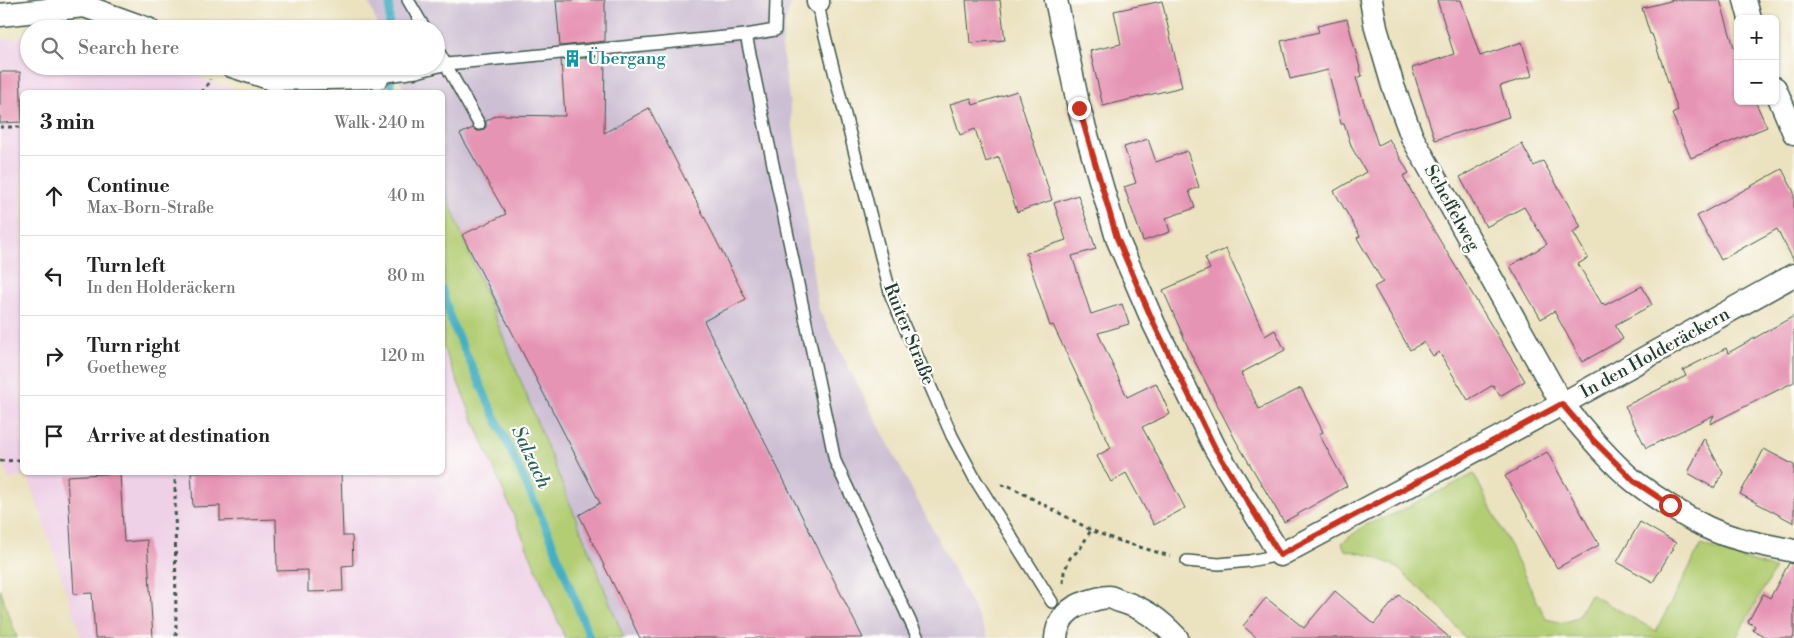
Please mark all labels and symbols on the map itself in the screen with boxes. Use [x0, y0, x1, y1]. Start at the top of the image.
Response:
place label: Übergang [587, 47, 666, 70]
building icon: Übergang [563, 48, 583, 68]
route end [1068, 97, 1091, 120]
street label: Scheffelweg [1419, 161, 1486, 256]
street label: Ruiter Straße [878, 280, 940, 388]
street label: In den Holderäckern [1576, 302, 1734, 404]
water label: Salzach [506, 422, 556, 493]
route start [1659, 494, 1682, 517]

